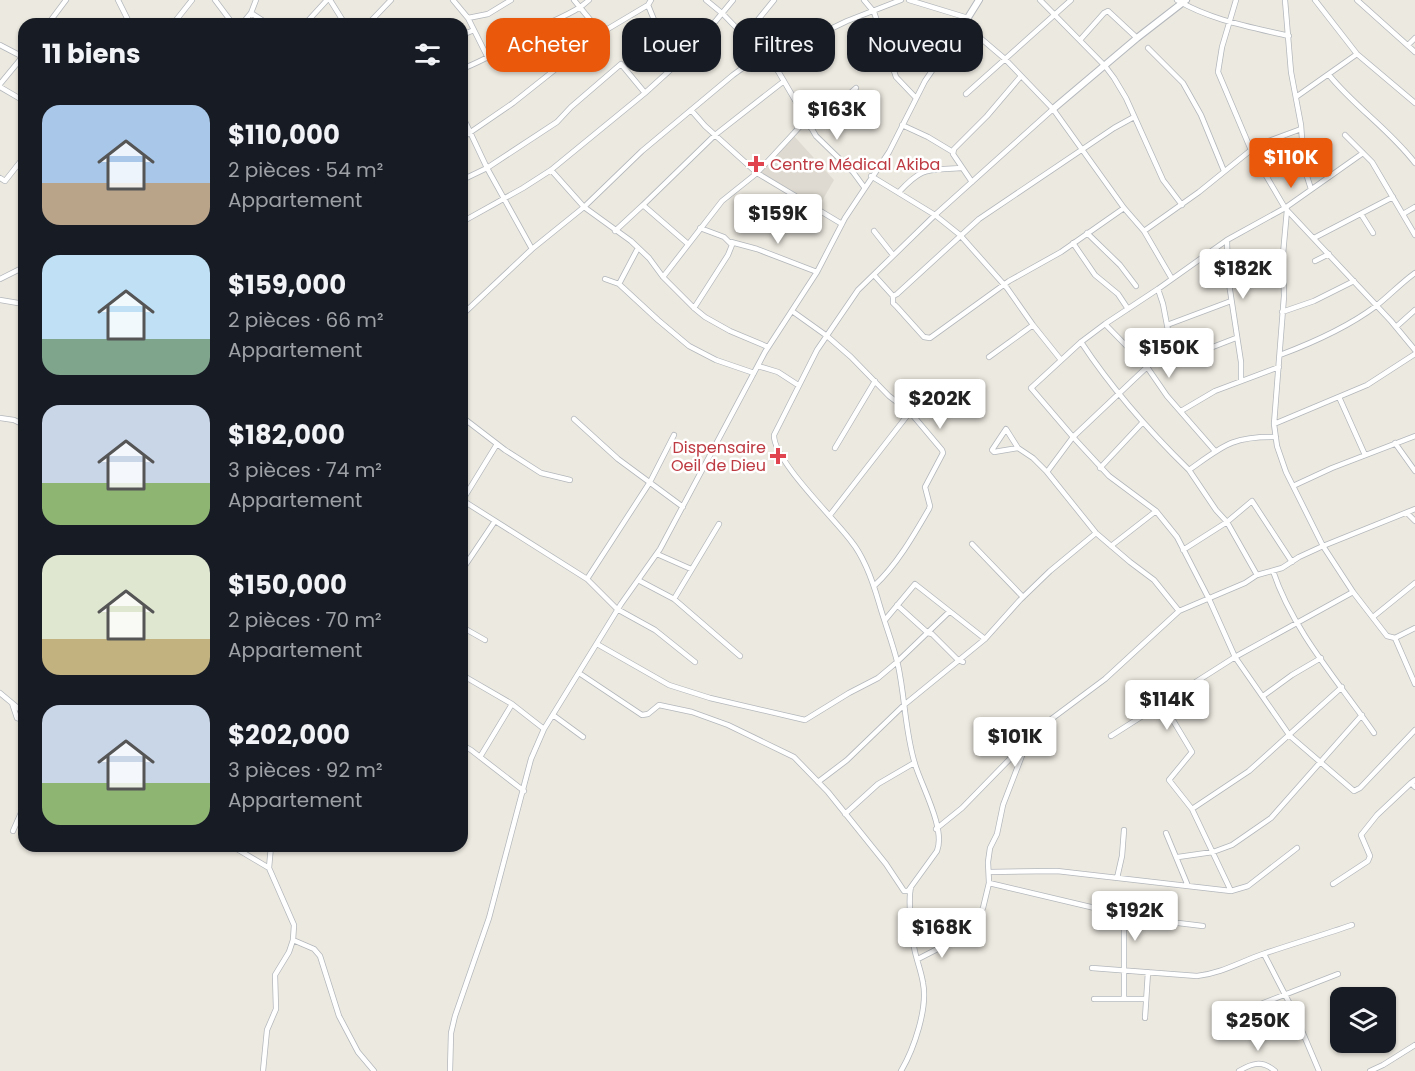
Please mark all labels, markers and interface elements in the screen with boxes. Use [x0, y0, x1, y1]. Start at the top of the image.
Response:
chip: Acheter [486, 18, 610, 72]
chip: Louer [622, 18, 721, 72]
chip: Filtres [733, 18, 835, 72]
chip: Nouveau [847, 18, 983, 72]
text: 11 biens [42, 36, 140, 72]
icon: filters [411, 38, 444, 71]
pin: $163K [795, 90, 879, 141]
text: $163K [807, 95, 867, 123]
text: $110,000 [228, 117, 340, 153]
icon: home [90, 129, 162, 201]
pin: $110K [1249, 138, 1333, 189]
text: $110K [1263, 143, 1319, 171]
place label: Centre Médical Akiba [770, 153, 940, 176]
marker: Centre Médical Akiba [747, 155, 765, 173]
text: 2 pièces · 54 m² [228, 156, 383, 184]
text: Appartement [228, 186, 362, 214]
pin: $159K [736, 194, 820, 245]
text: $159K [748, 199, 808, 227]
pin: $182K [1201, 249, 1285, 300]
text: $182K [1214, 254, 1273, 282]
text: $159,000 [228, 267, 346, 303]
icon: home [90, 279, 162, 351]
text: 2 pièces · 66 m² [228, 306, 384, 334]
pin: $150K [1127, 328, 1211, 379]
text: $150K [1139, 333, 1199, 361]
text: Appartement [228, 336, 362, 364]
pin: $202K [898, 379, 982, 430]
text: $202K [909, 384, 971, 412]
text: $182,000 [228, 417, 345, 453]
icon: home [90, 429, 162, 501]
place label: Dispensaire Oeil de Dieu [671, 436, 766, 477]
marker: Dispensaire Oeil de Dieu [771, 449, 785, 463]
text: 3 pièces · 74 m² [228, 456, 382, 484]
text: Appartement [228, 486, 362, 514]
text: $150,000 [228, 567, 347, 603]
icon: home [90, 579, 162, 651]
text: 2 pièces · 70 m² [228, 606, 382, 634]
text: Appartement [228, 636, 362, 664]
pin: $114K [1125, 680, 1209, 731]
text: $114K [1139, 685, 1195, 713]
text: $202,000 [228, 717, 350, 753]
pin: $101K [973, 717, 1057, 768]
text: $101K [987, 722, 1043, 750]
icon: home [90, 729, 162, 801]
text: 3 pièces · 92 m² [228, 756, 383, 784]
text: Appartement [228, 786, 362, 814]
pin: $192K [1093, 891, 1177, 942]
text: $192K [1106, 896, 1164, 924]
pin: $168K [900, 908, 984, 959]
text: $168K [912, 913, 972, 941]
map controls [1330, 987, 1396, 1053]
button: layers [1330, 987, 1396, 1053]
pin: $250K [1216, 1001, 1300, 1052]
text: $250K [1226, 1006, 1290, 1034]

